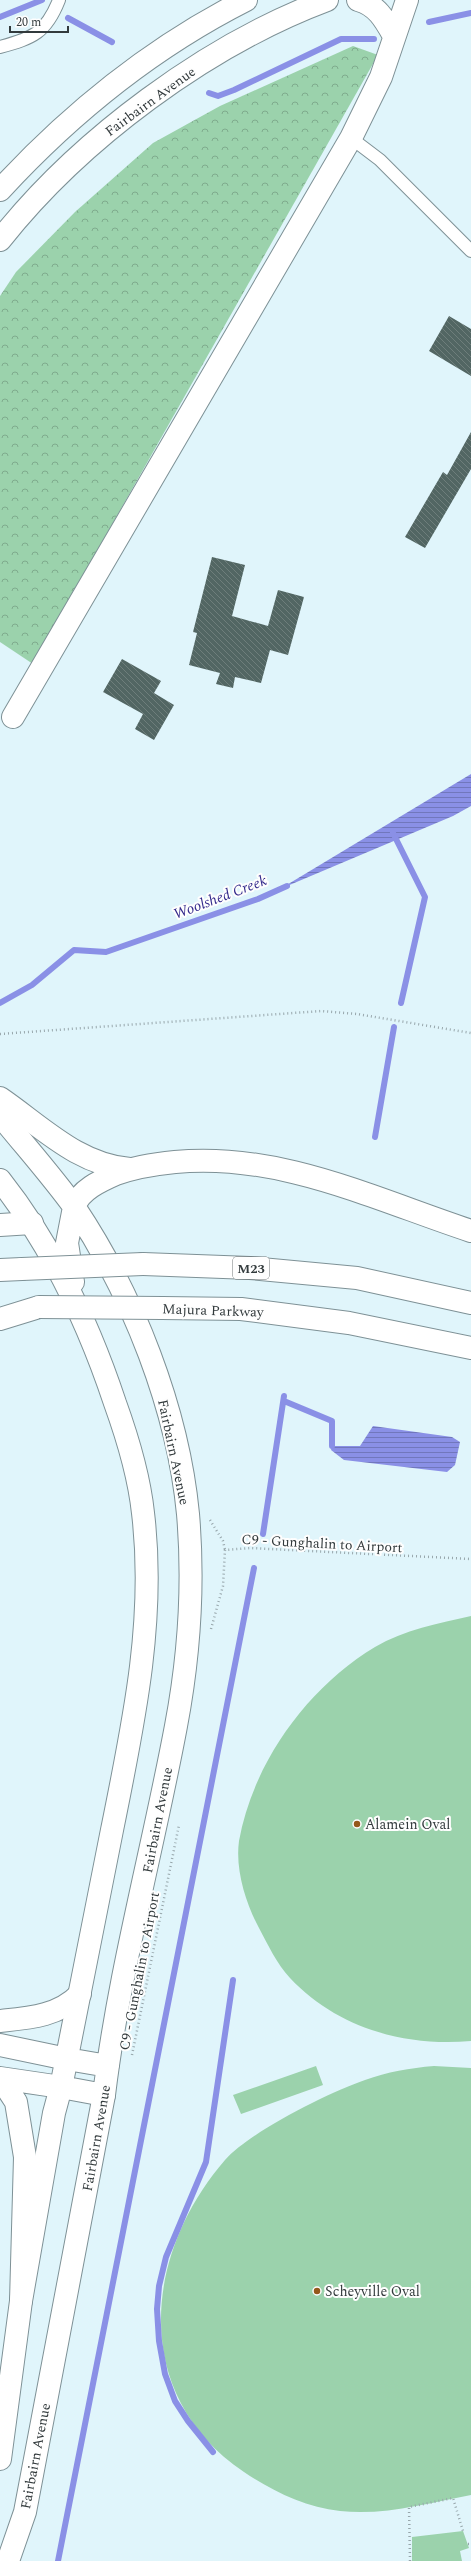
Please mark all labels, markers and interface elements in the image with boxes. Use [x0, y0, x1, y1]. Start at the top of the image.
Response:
scale bar [10, 8, 68, 34]
text: 20 m [16, 13, 41, 32]
street label: Fairbairn Avenue [101, 61, 200, 142]
water label: Woolshed Creek [170, 869, 270, 926]
road number: M23 [233, 1257, 269, 1279]
street label: Majura Parkway [162, 1298, 265, 1323]
street label: Fairbairn Avenue [152, 1397, 195, 1507]
street label: C9 - Gunghalin to Airport [241, 1529, 403, 1558]
street label: Fairbairn Avenue [137, 1765, 178, 1875]
place label: Alamein Oval [365, 1814, 450, 1835]
marker: Alamein Oval [352, 1819, 362, 1829]
street label: C9 - Gunghalin to Airport [114, 1890, 165, 2052]
street label: Fairbairn Avenue [77, 2083, 116, 2193]
place label: Scheyville Oval [325, 2281, 420, 2302]
marker: Scheyville Oval [312, 2286, 322, 2296]
street label: Fairbairn Avenue [15, 2401, 56, 2511]

